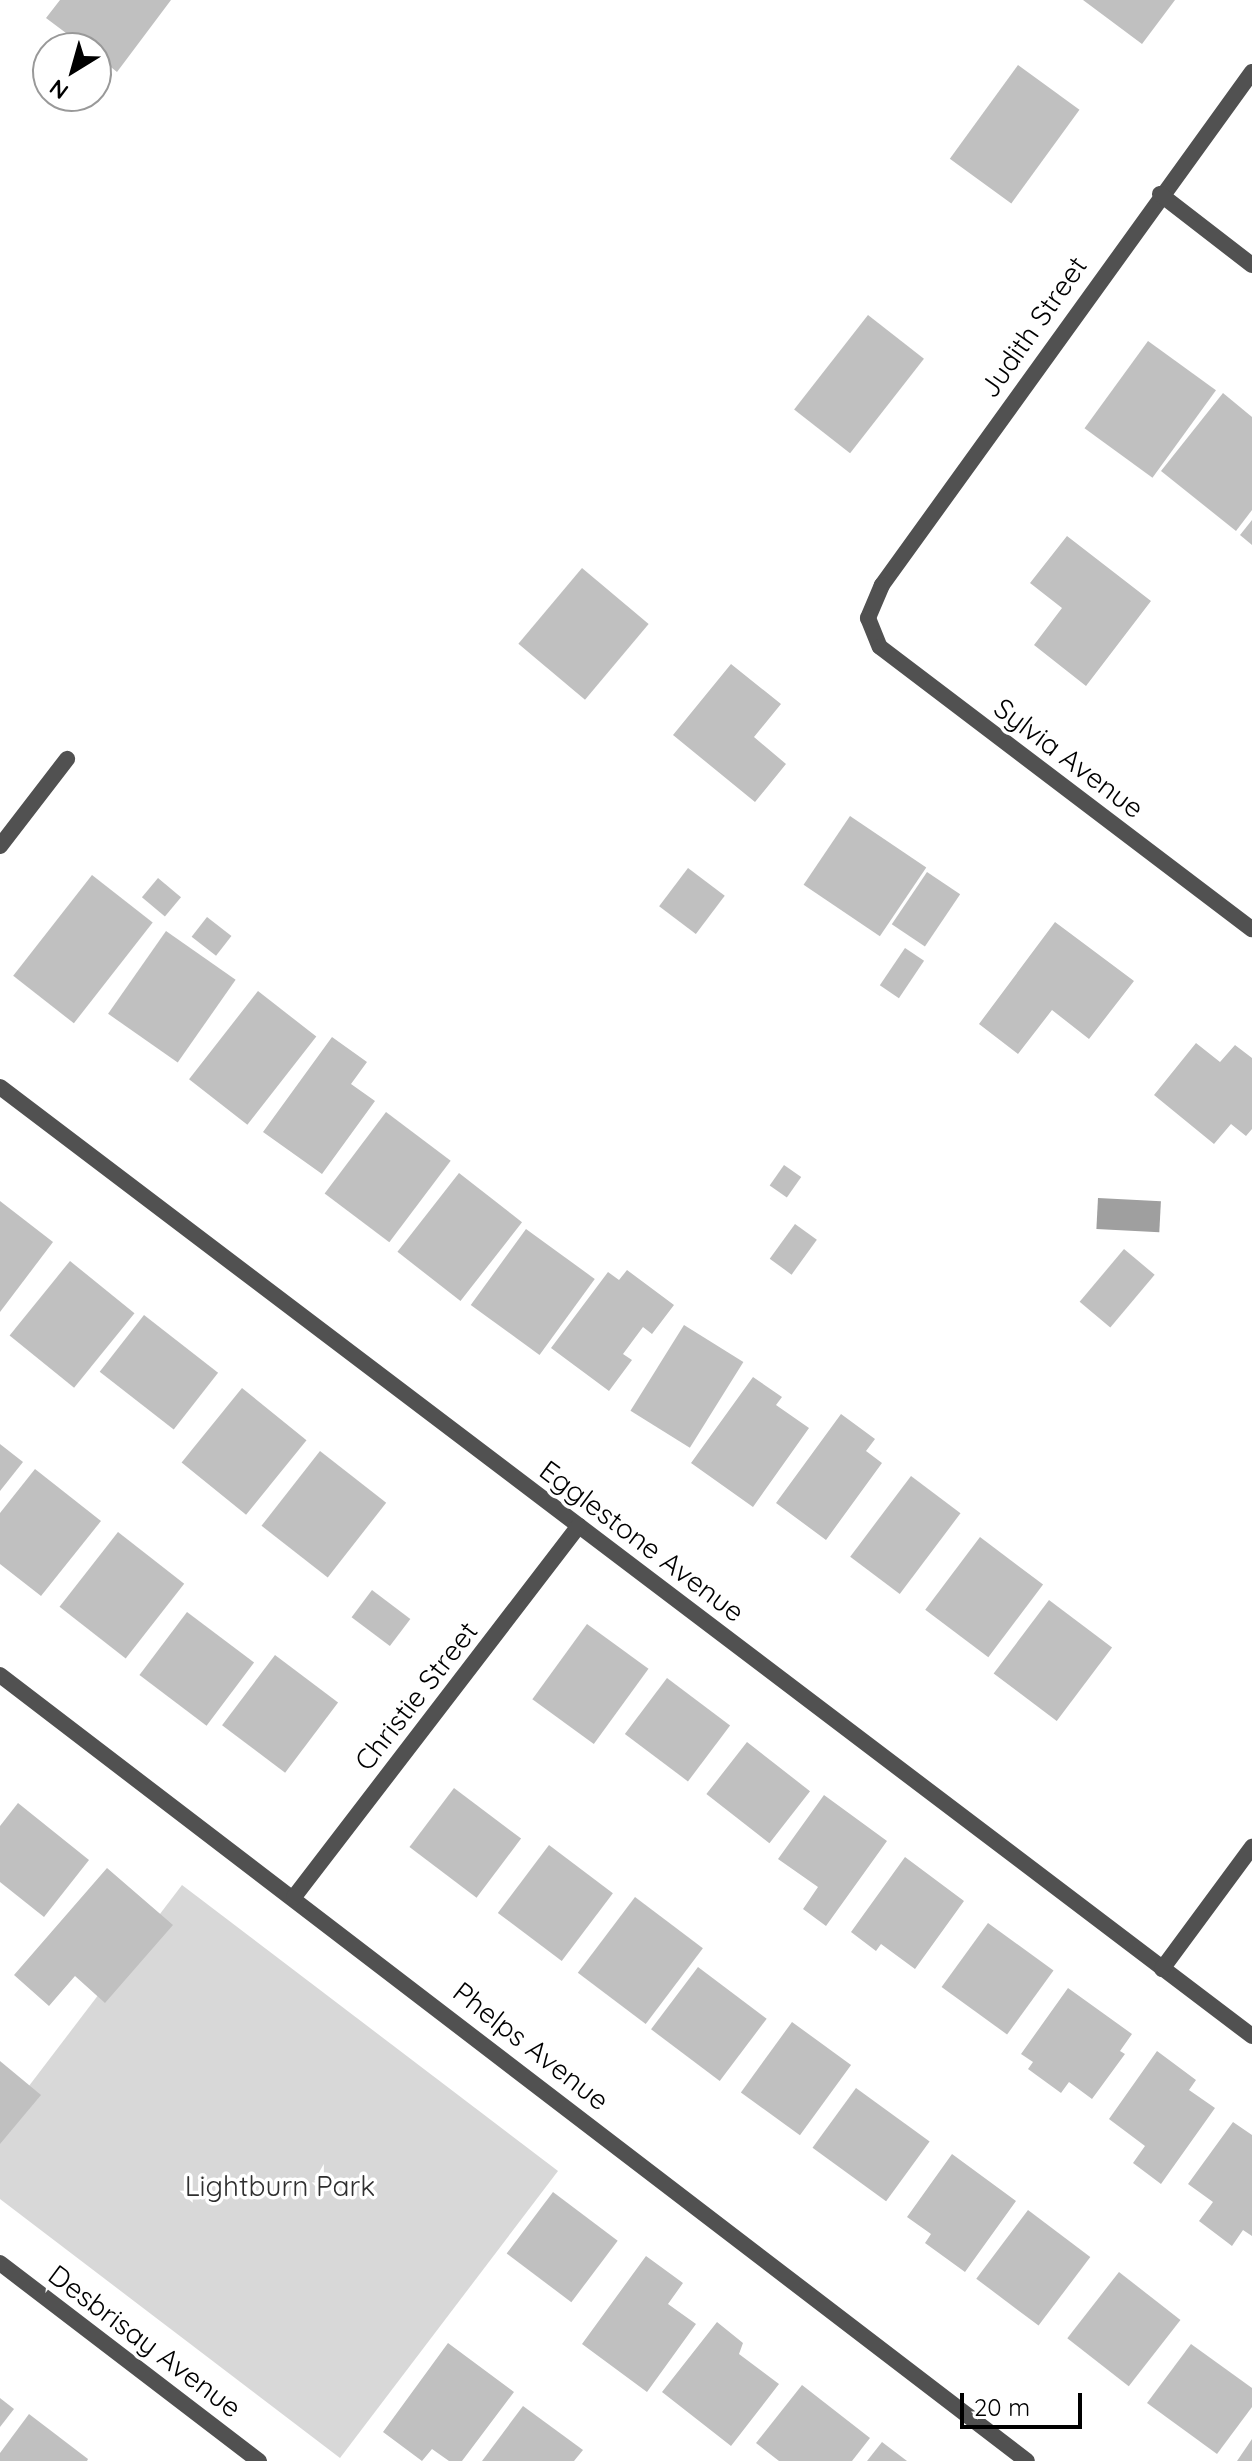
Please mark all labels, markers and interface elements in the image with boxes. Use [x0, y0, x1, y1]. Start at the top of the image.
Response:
north arrow [32, 32, 112, 112]
text: N [44, 74, 74, 106]
street label: Judith Street [972, 250, 1094, 404]
street label: Sylvia Avenue [988, 691, 1150, 825]
street label: Egglestone Avenue [533, 1453, 751, 1629]
street label: Christie Street [347, 1615, 485, 1777]
street label: Phelps Avenue [446, 1975, 616, 2117]
park label: Lightburn Park [185, 2169, 375, 2203]
street label: Desbrisay Avenue [42, 2258, 248, 2424]
scale bar [964, 2377, 1086, 2427]
text: 20 m [974, 2392, 1030, 2422]

